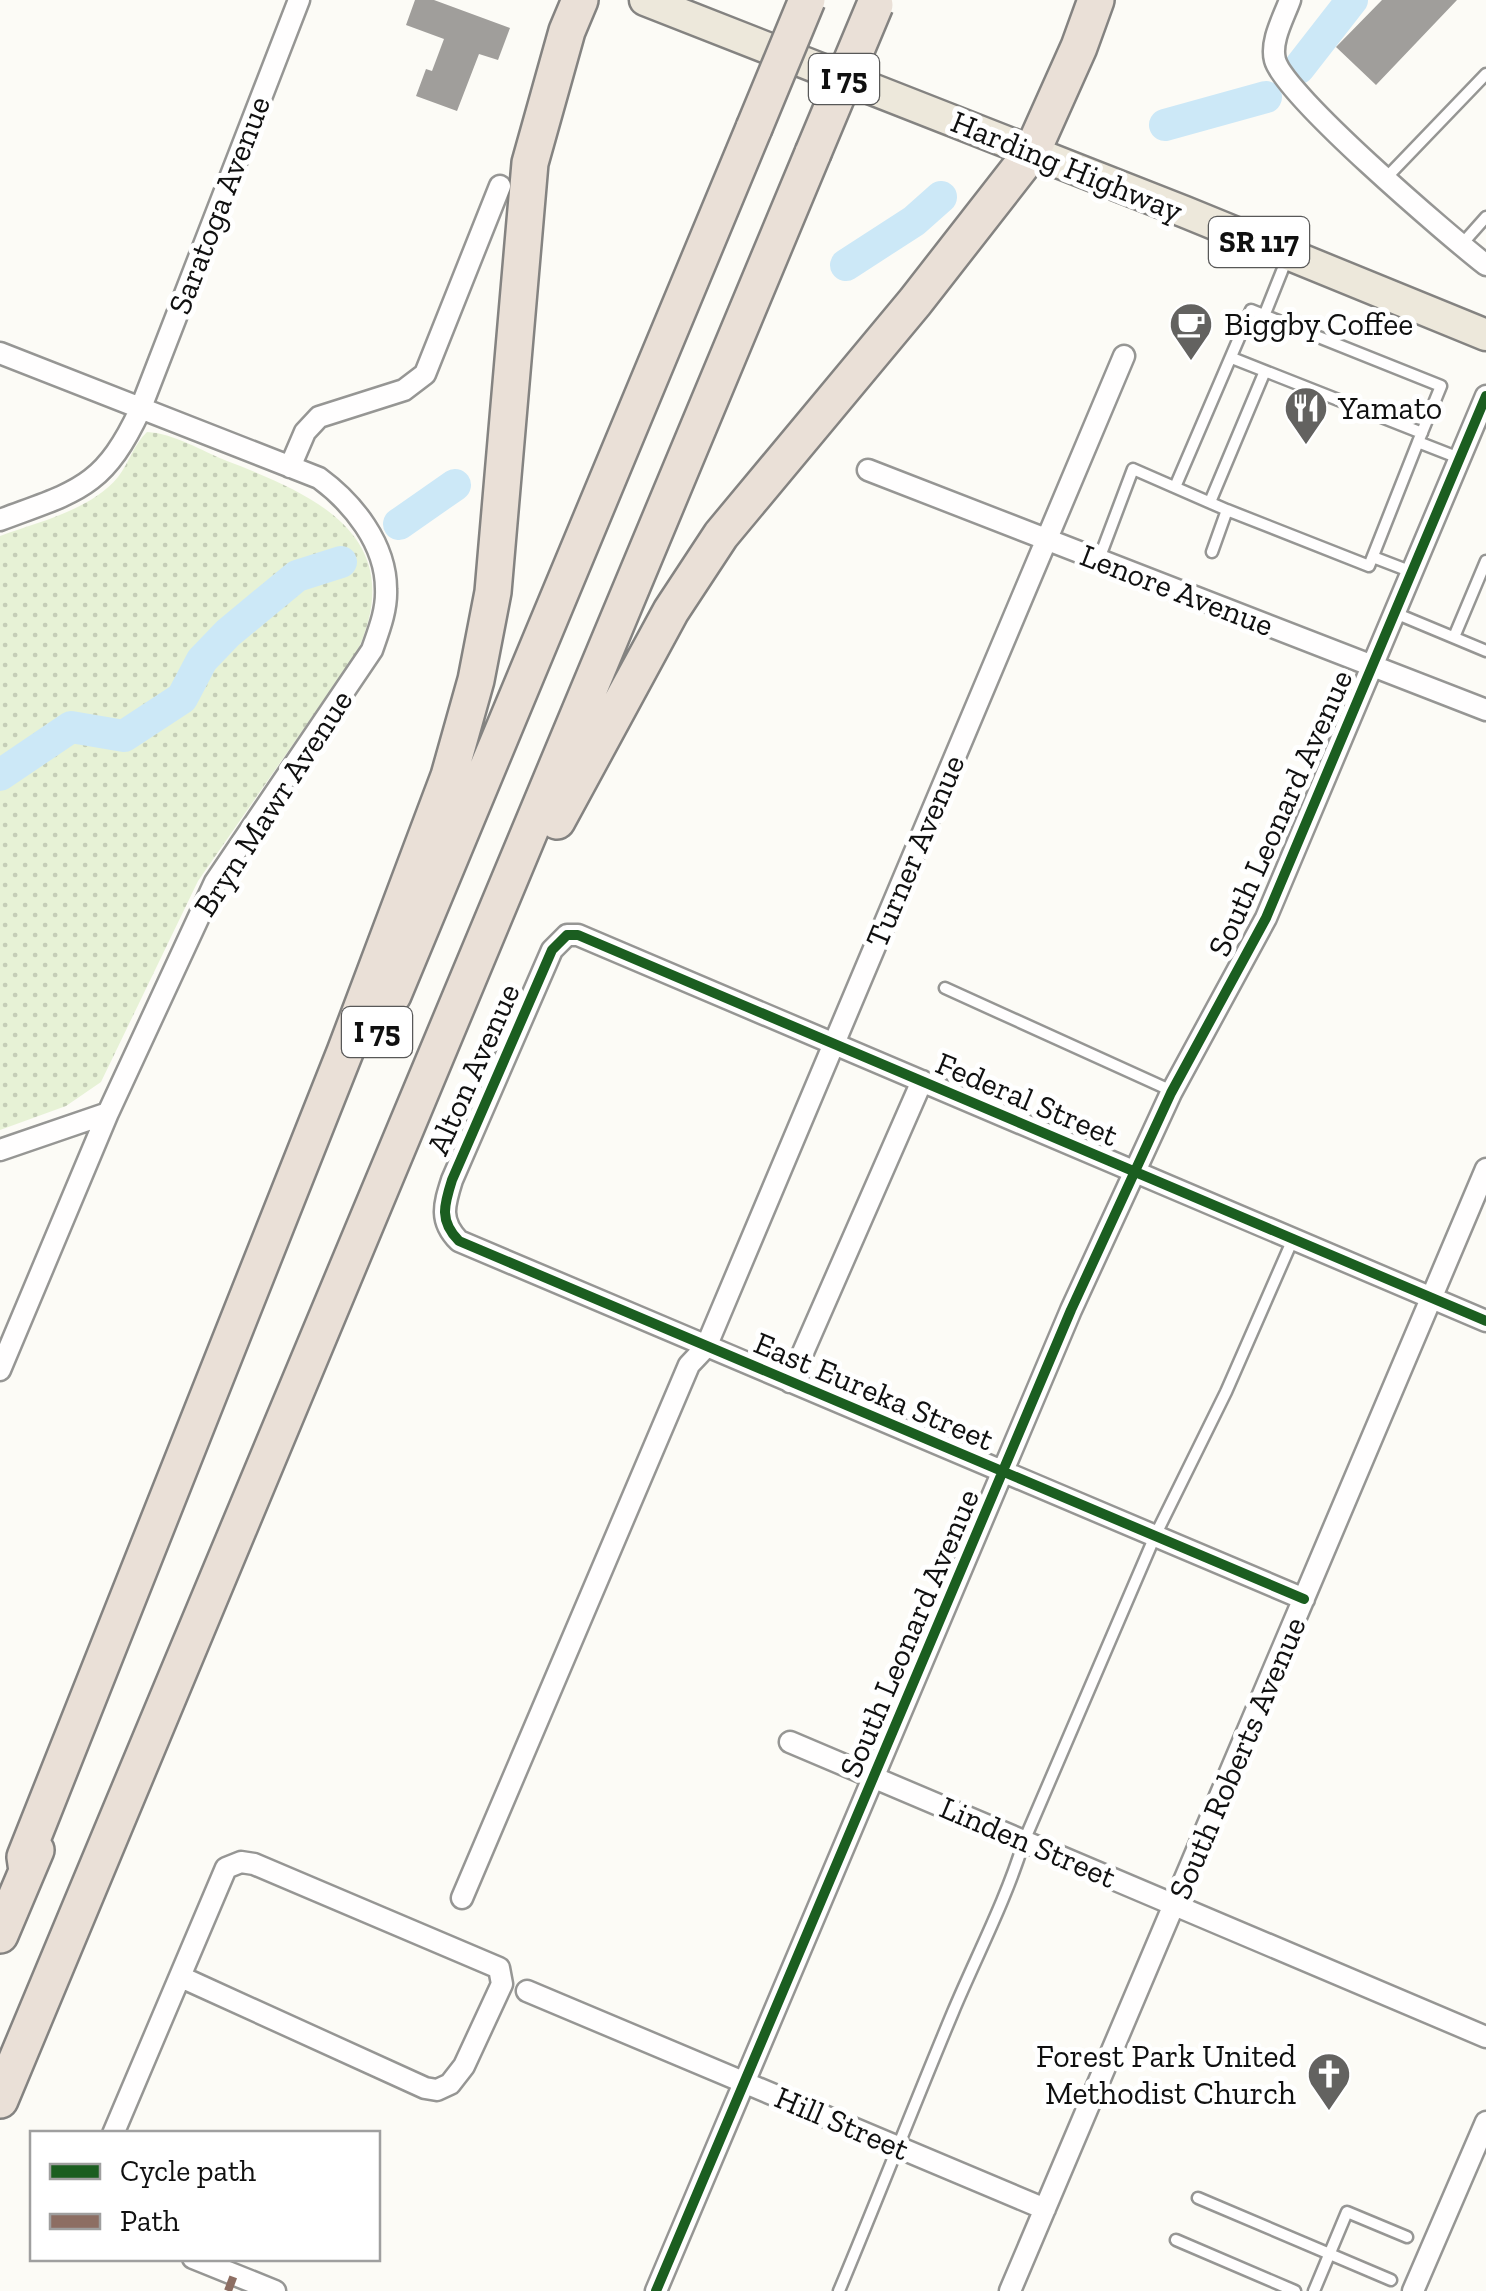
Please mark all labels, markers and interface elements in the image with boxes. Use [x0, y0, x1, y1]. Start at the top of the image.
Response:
road number: I 75 [809, 54, 879, 104]
street label: Saratoga Avenue [160, 91, 278, 319]
street label: Harding Highway [946, 102, 1189, 230]
road number: SR 117 [1209, 217, 1309, 267]
cafe icon: Biggby Coffee [1168, 301, 1214, 362]
place label: Biggby Coffee [1224, 305, 1413, 343]
restaurant icon: Yamato [1283, 385, 1329, 446]
place label: Yamato [1337, 389, 1442, 427]
street label: Lenore Avenue [1075, 536, 1279, 644]
street label: South Leonard Avenue [1200, 664, 1360, 962]
street label: Bryn Mawr Avenue [186, 683, 360, 923]
street label: Turner Avenue [857, 749, 973, 953]
street label: Alton Avenue [418, 977, 528, 1161]
road number: I 75 [342, 1007, 412, 1057]
street label: Federal Street [930, 1044, 1124, 1154]
street label: East Eureka Street [749, 1323, 1000, 1459]
street label: South Leonard Avenue [831, 1483, 987, 1783]
street label: South Roberts Avenue [1160, 1611, 1314, 1905]
street label: Linden Street [934, 1788, 1122, 1896]
place label: Forest Park United Methodist Church [1036, 2037, 1296, 2112]
church icon: Forest Park United Methodist Church [1306, 2051, 1352, 2112]
street label: Hill Street [769, 2078, 915, 2168]
legend [30, 2131, 380, 2261]
text: Cycle path [120, 2153, 256, 2189]
text: Path [120, 2203, 180, 2239]

